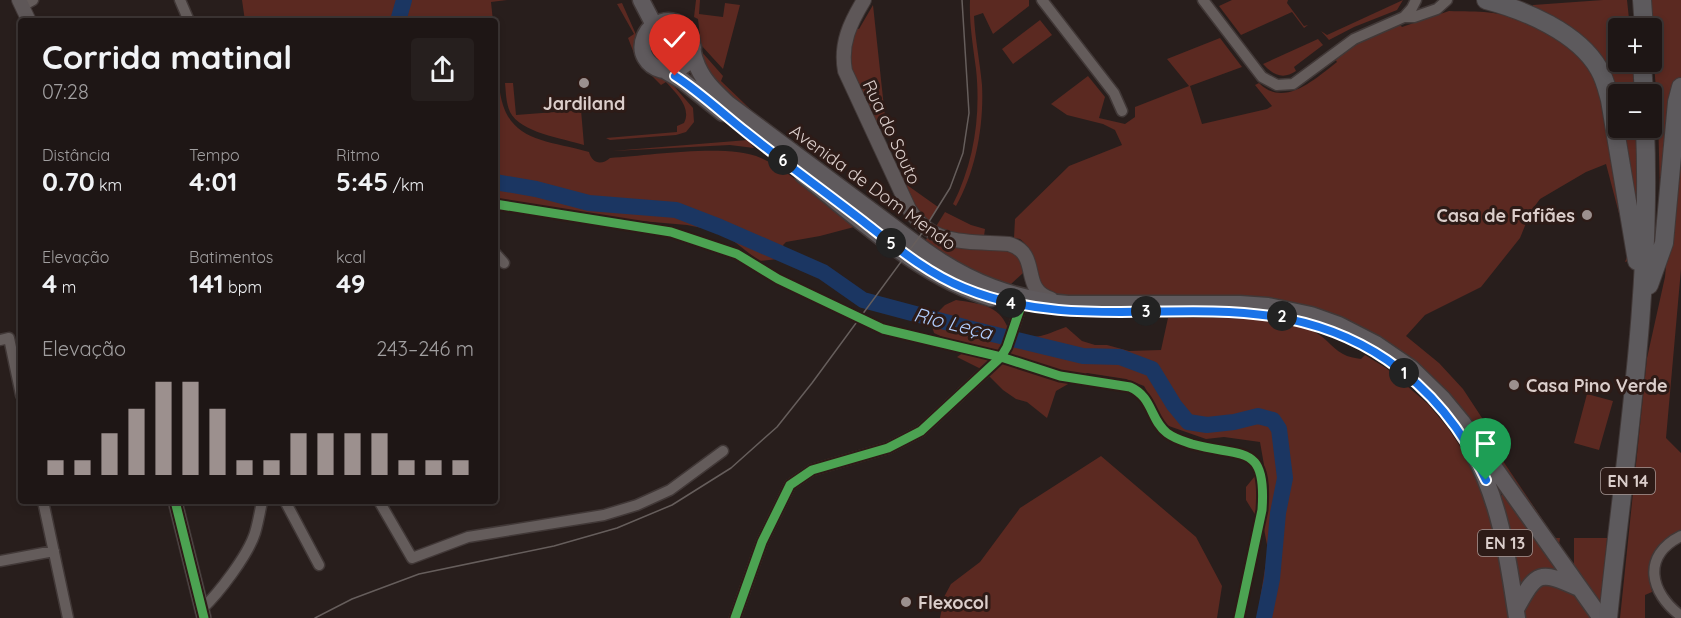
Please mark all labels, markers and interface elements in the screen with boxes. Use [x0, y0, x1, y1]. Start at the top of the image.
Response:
pin [649, 14, 700, 76]
map controls [1608, 18, 1662, 138]
button: + [1608, 18, 1662, 72]
icon: check [658, 23, 691, 56]
text: Corrida matinal [42, 36, 292, 77]
button: share [411, 38, 474, 101]
marker: Jardiland [577, 76, 591, 90]
street label: Rua do Souto [858, 76, 926, 188]
text: 07:28 [42, 79, 89, 104]
button: − [1608, 84, 1662, 138]
place label: Jardiland [543, 92, 625, 115]
street label: Avenida de Dom Mendo [785, 119, 961, 255]
text: Distância [42, 145, 110, 165]
text: Tempo [189, 145, 240, 165]
text: Ritmo [336, 145, 380, 165]
pin: 6 [768, 145, 798, 175]
text: 6 [779, 150, 787, 170]
text: 0.70 [42, 165, 95, 198]
text: 4:01 [189, 165, 237, 198]
text: 5:45 [336, 165, 388, 198]
text: km [95, 175, 122, 195]
text: /km [388, 175, 424, 195]
place label: Casa de Fafiães [1437, 204, 1575, 227]
marker: Casa de Fafiães [1580, 208, 1594, 222]
pin: 5 [876, 228, 906, 258]
text: 5 [886, 233, 896, 253]
text: Elevação [42, 247, 109, 267]
text: Batimentos [189, 247, 273, 267]
text: kcal [336, 247, 366, 267]
text: 4 [42, 267, 57, 300]
text: 141 [189, 267, 224, 300]
text: 49 [336, 267, 366, 300]
text: m [57, 277, 76, 297]
text: bpm [224, 277, 262, 297]
pin: 4 [996, 288, 1026, 318]
text: 4 [1006, 293, 1016, 313]
pin: 3 [1131, 296, 1161, 326]
water label: Rio Leça [911, 301, 996, 345]
text: 3 [1142, 301, 1150, 321]
pin: 2 [1267, 301, 1297, 331]
text: 2 [1277, 306, 1287, 326]
text: Elevação [42, 336, 126, 361]
text: 243–246 m [376, 336, 474, 361]
pin: 1 [1389, 358, 1419, 388]
text: 1 [1401, 363, 1407, 383]
place label: Casa Pino Verde [1526, 374, 1668, 397]
marker: Casa Pino Verde [1507, 378, 1521, 392]
pin [1460, 418, 1511, 480]
icon: arrive [1469, 427, 1502, 460]
road number: EN 14 [1601, 468, 1655, 494]
road number: EN 13 [1478, 530, 1532, 556]
place label: Flexocol [918, 591, 989, 614]
marker: Flexocol [899, 595, 913, 609]

